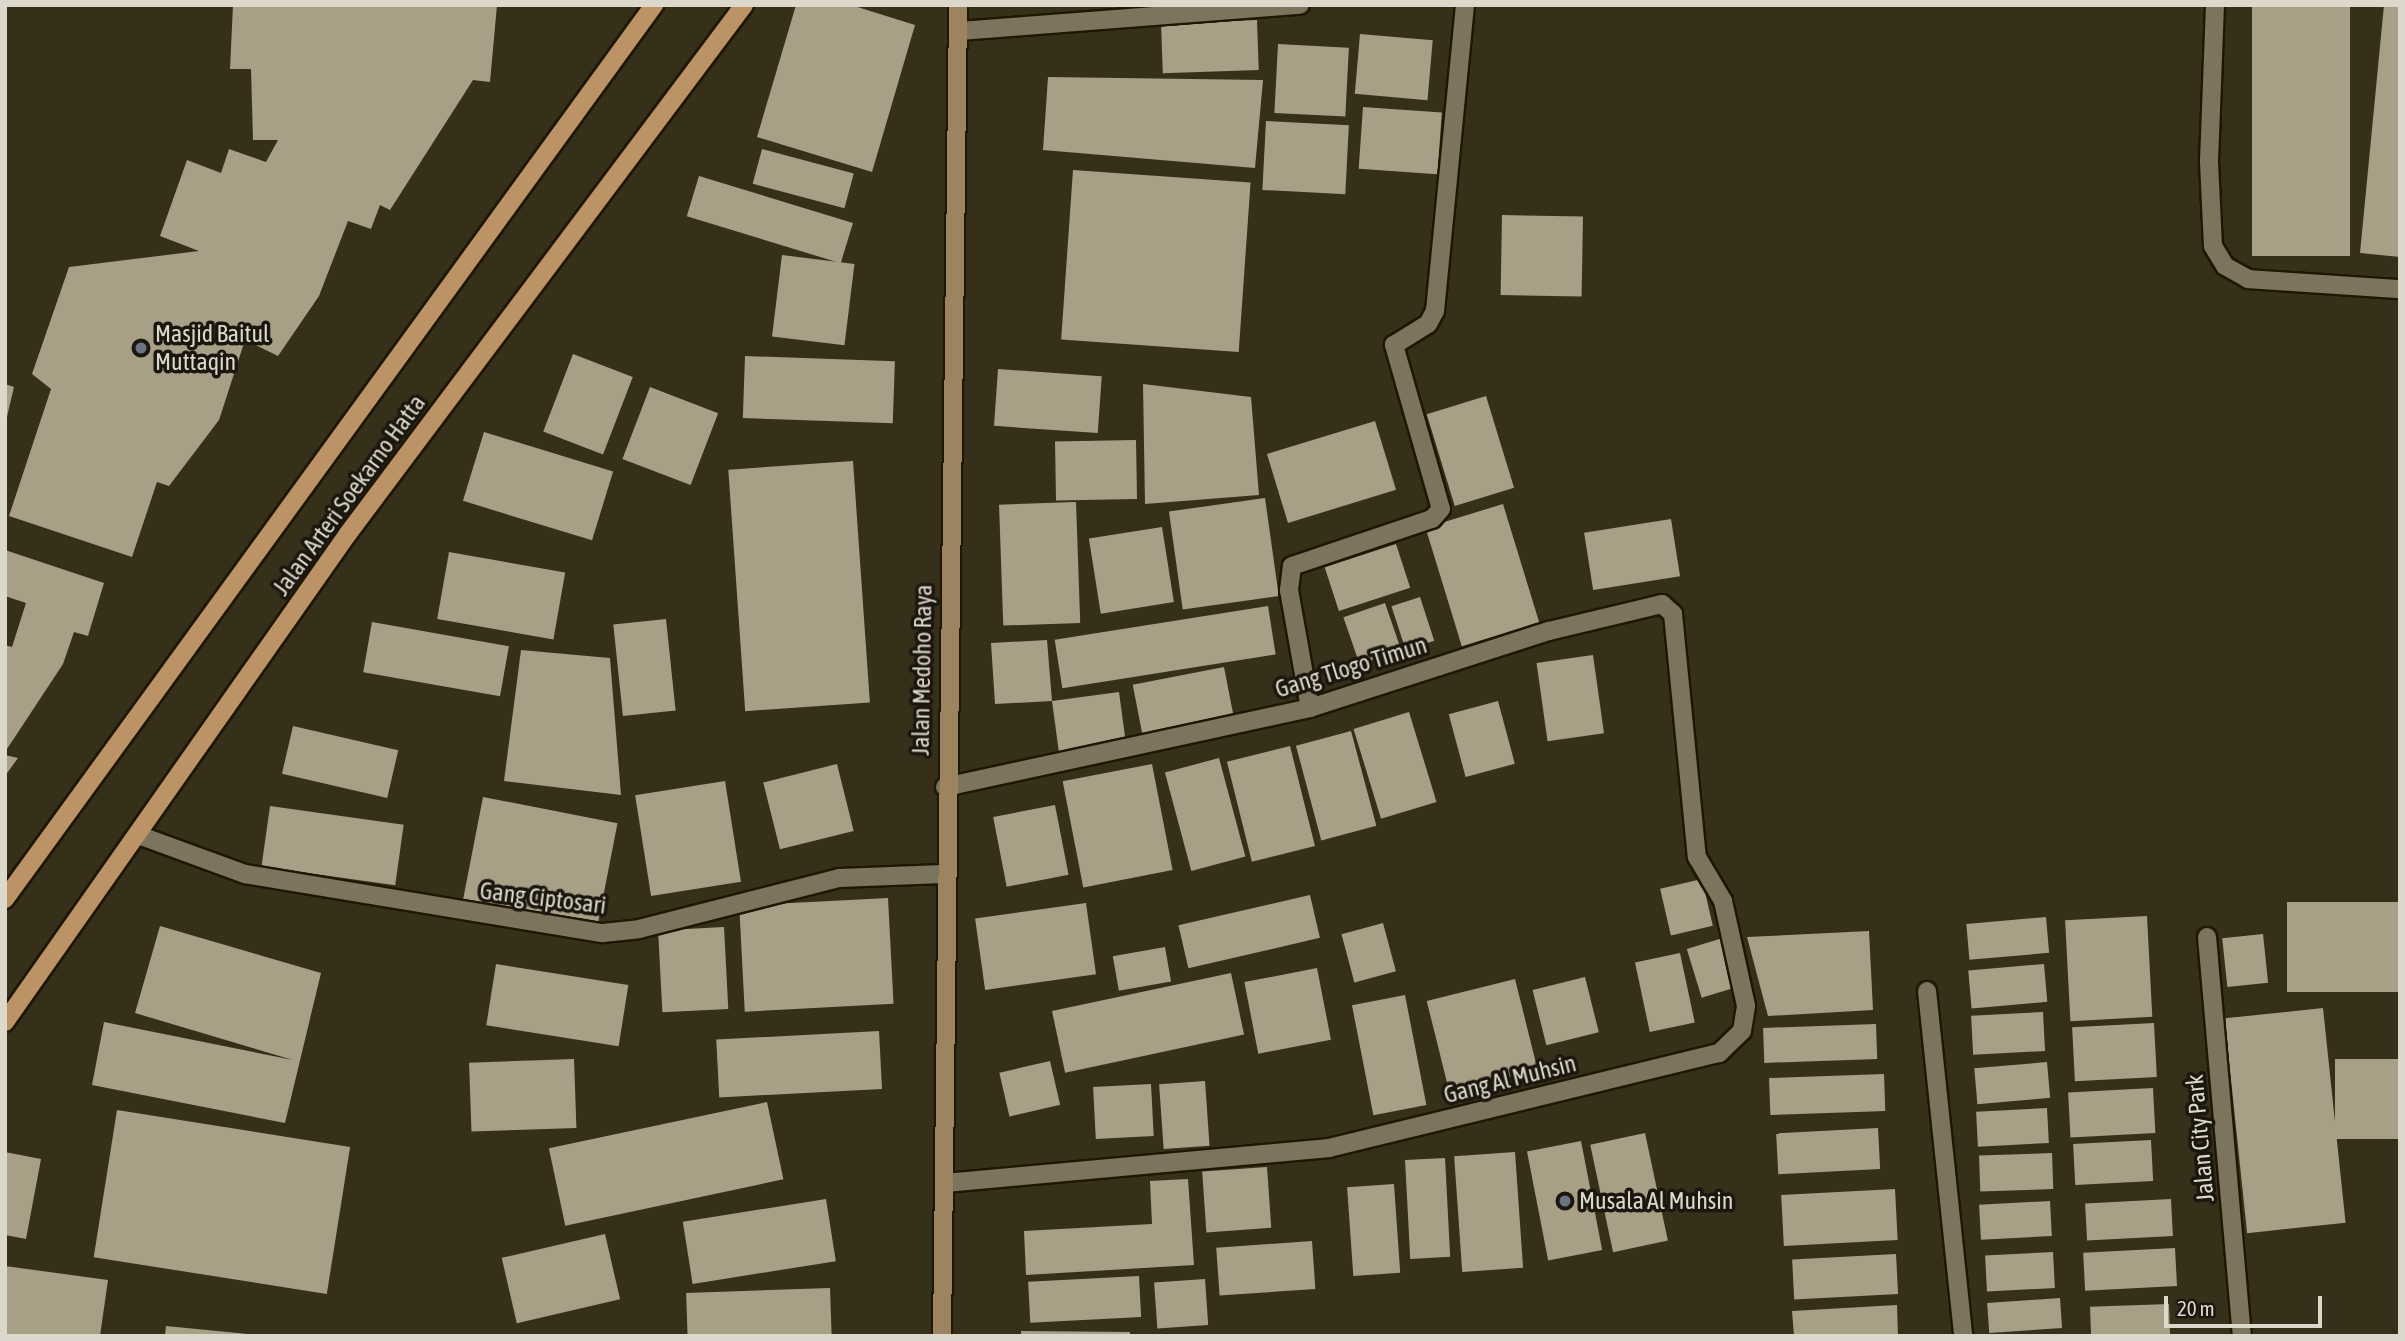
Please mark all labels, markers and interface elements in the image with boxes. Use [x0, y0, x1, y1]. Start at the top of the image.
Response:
place label: Masjid Baitul Muttaqin [155, 320, 269, 376]
marker: Masjid Baitul Muttaqin [133, 340, 149, 356]
street label: Jalan Arteri Soekarno Hatta [267, 389, 431, 601]
street label: Jalan Medoho Raya [906, 584, 938, 756]
street label: Gang Tlogo Timun [1272, 630, 1430, 704]
street label: Gang Ciptosari [478, 876, 608, 920]
street label: Gang Al Muhsin [1441, 1049, 1579, 1109]
street label: Jalan City Park [2180, 1073, 2220, 1203]
place label: Musala Al Muhsin [1579, 1187, 1733, 1215]
marker: Musala Al Muhsin [1557, 1193, 1573, 1209]
scale bar [2167, 1282, 2324, 1326]
text: 20 m [2177, 1296, 2215, 1320]

